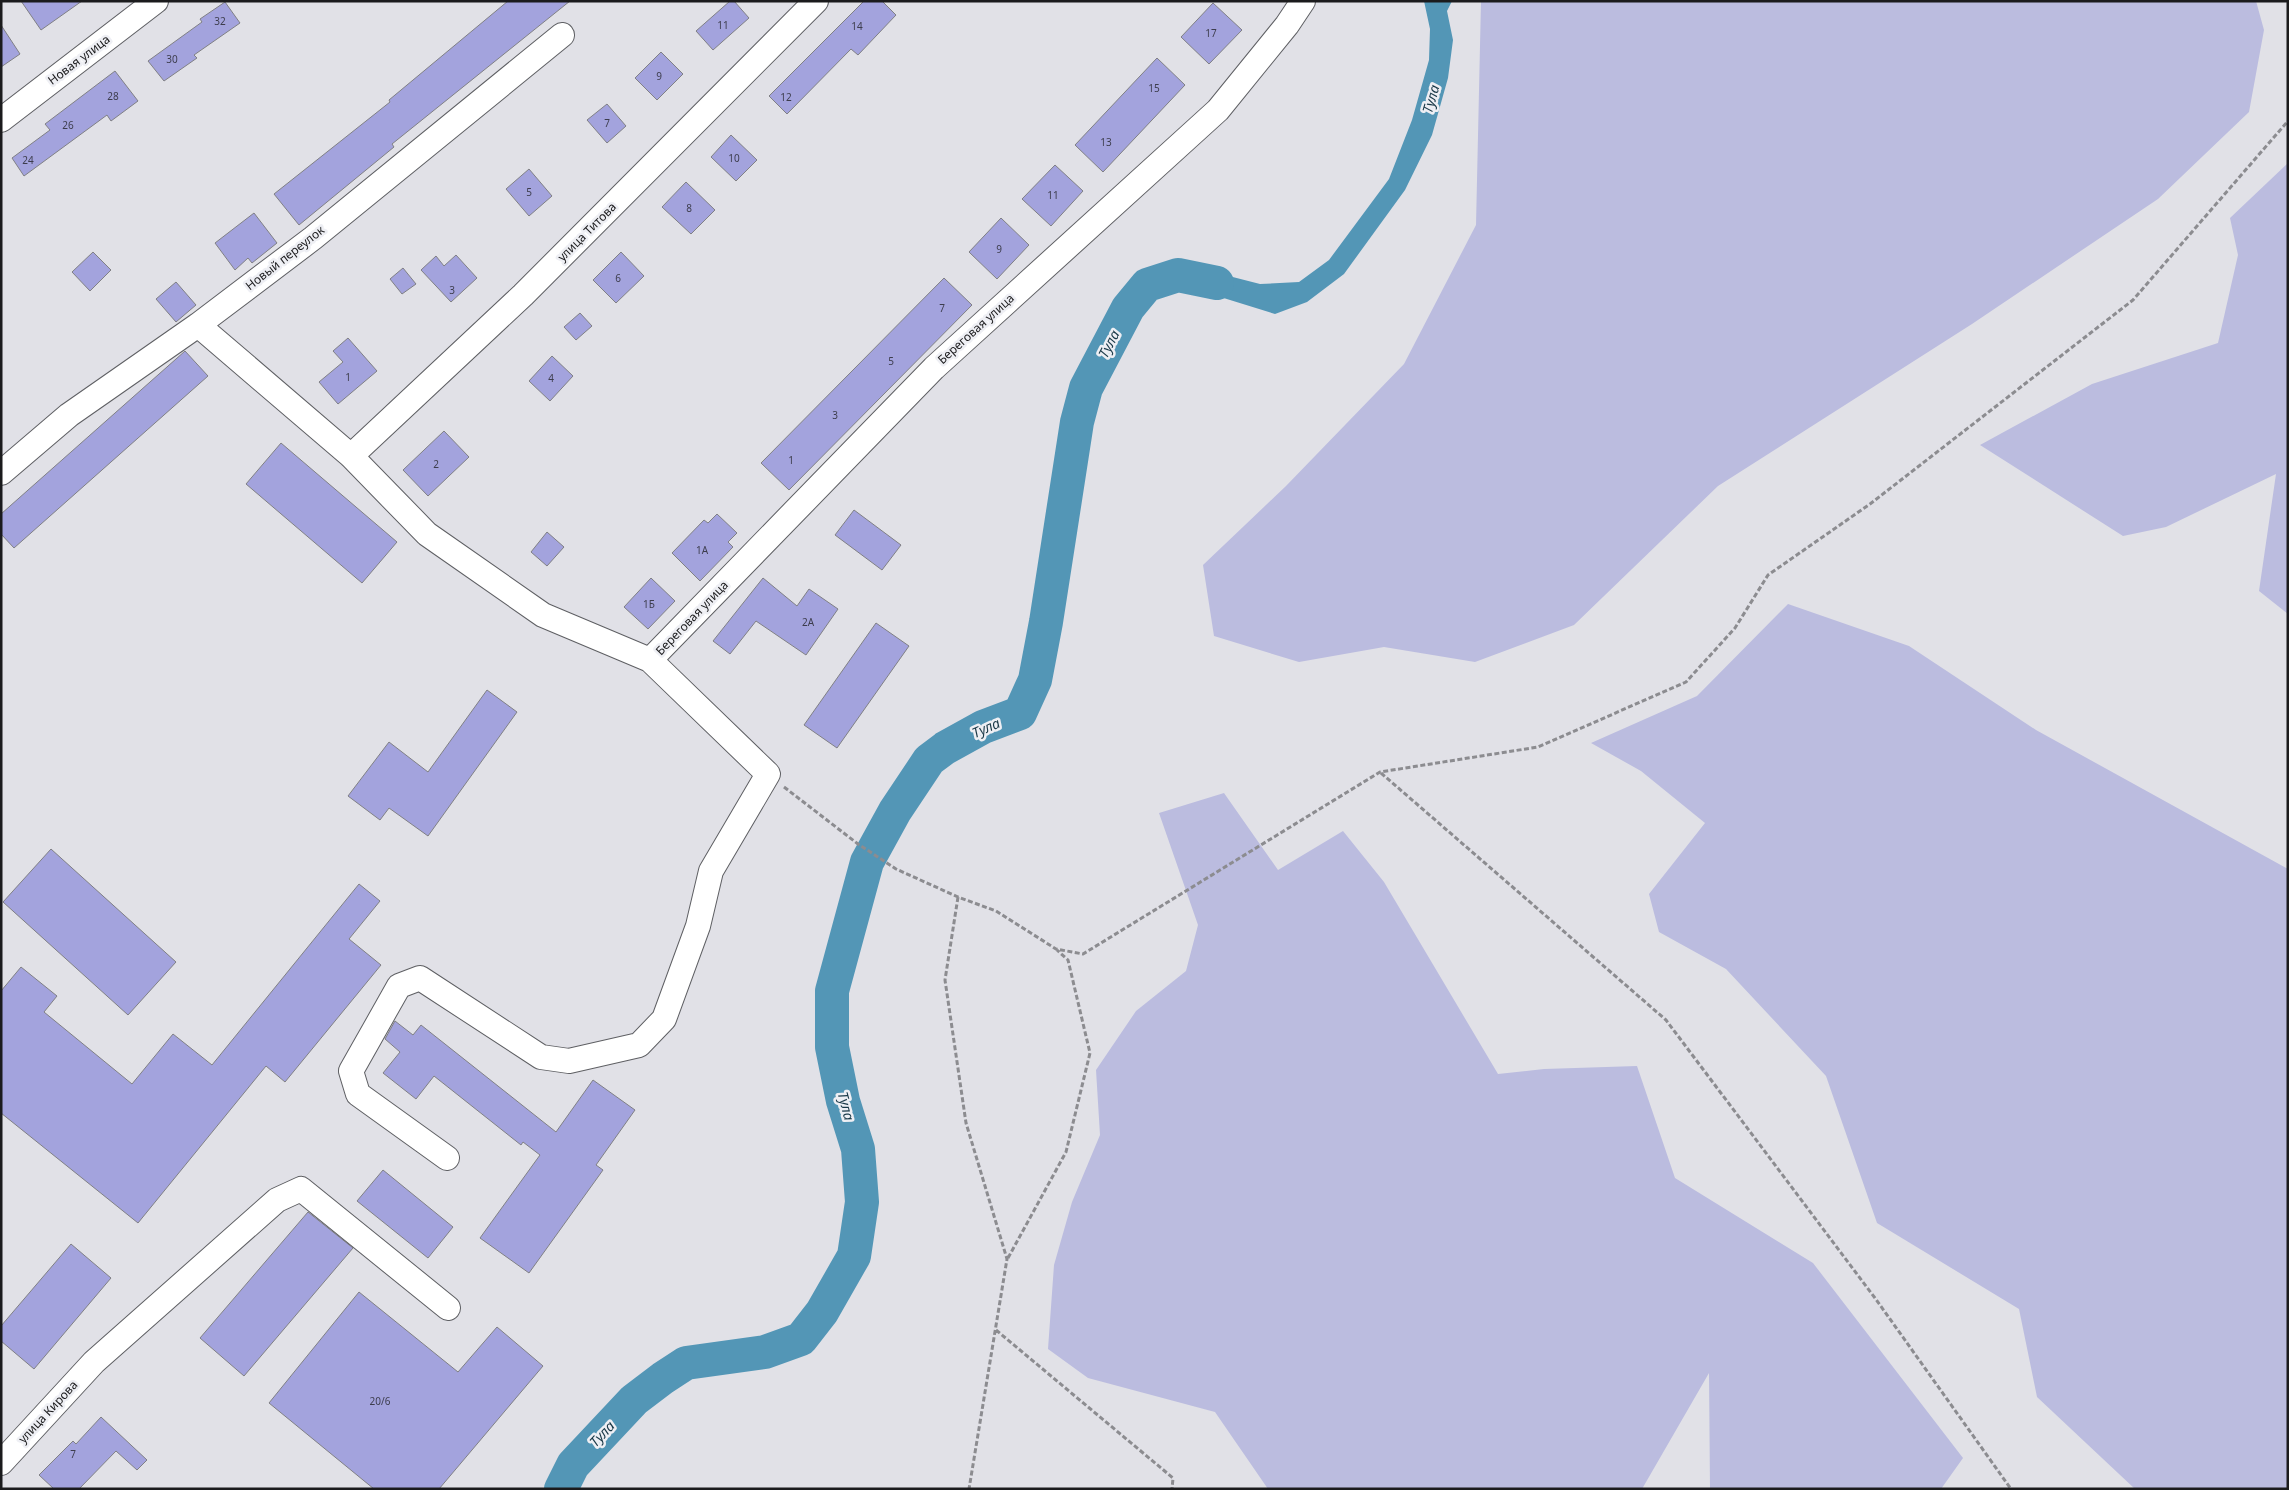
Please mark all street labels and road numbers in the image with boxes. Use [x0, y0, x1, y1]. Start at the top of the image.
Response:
street label: Новая улица [44, 31, 113, 89]
street label: улица Титова [553, 198, 620, 265]
street label: Новый переулок [242, 221, 328, 294]
street label: Береговая улица [934, 290, 1018, 368]
street label: Береговая улица [652, 577, 732, 659]
street label: улица Кирова [14, 1377, 81, 1447]

